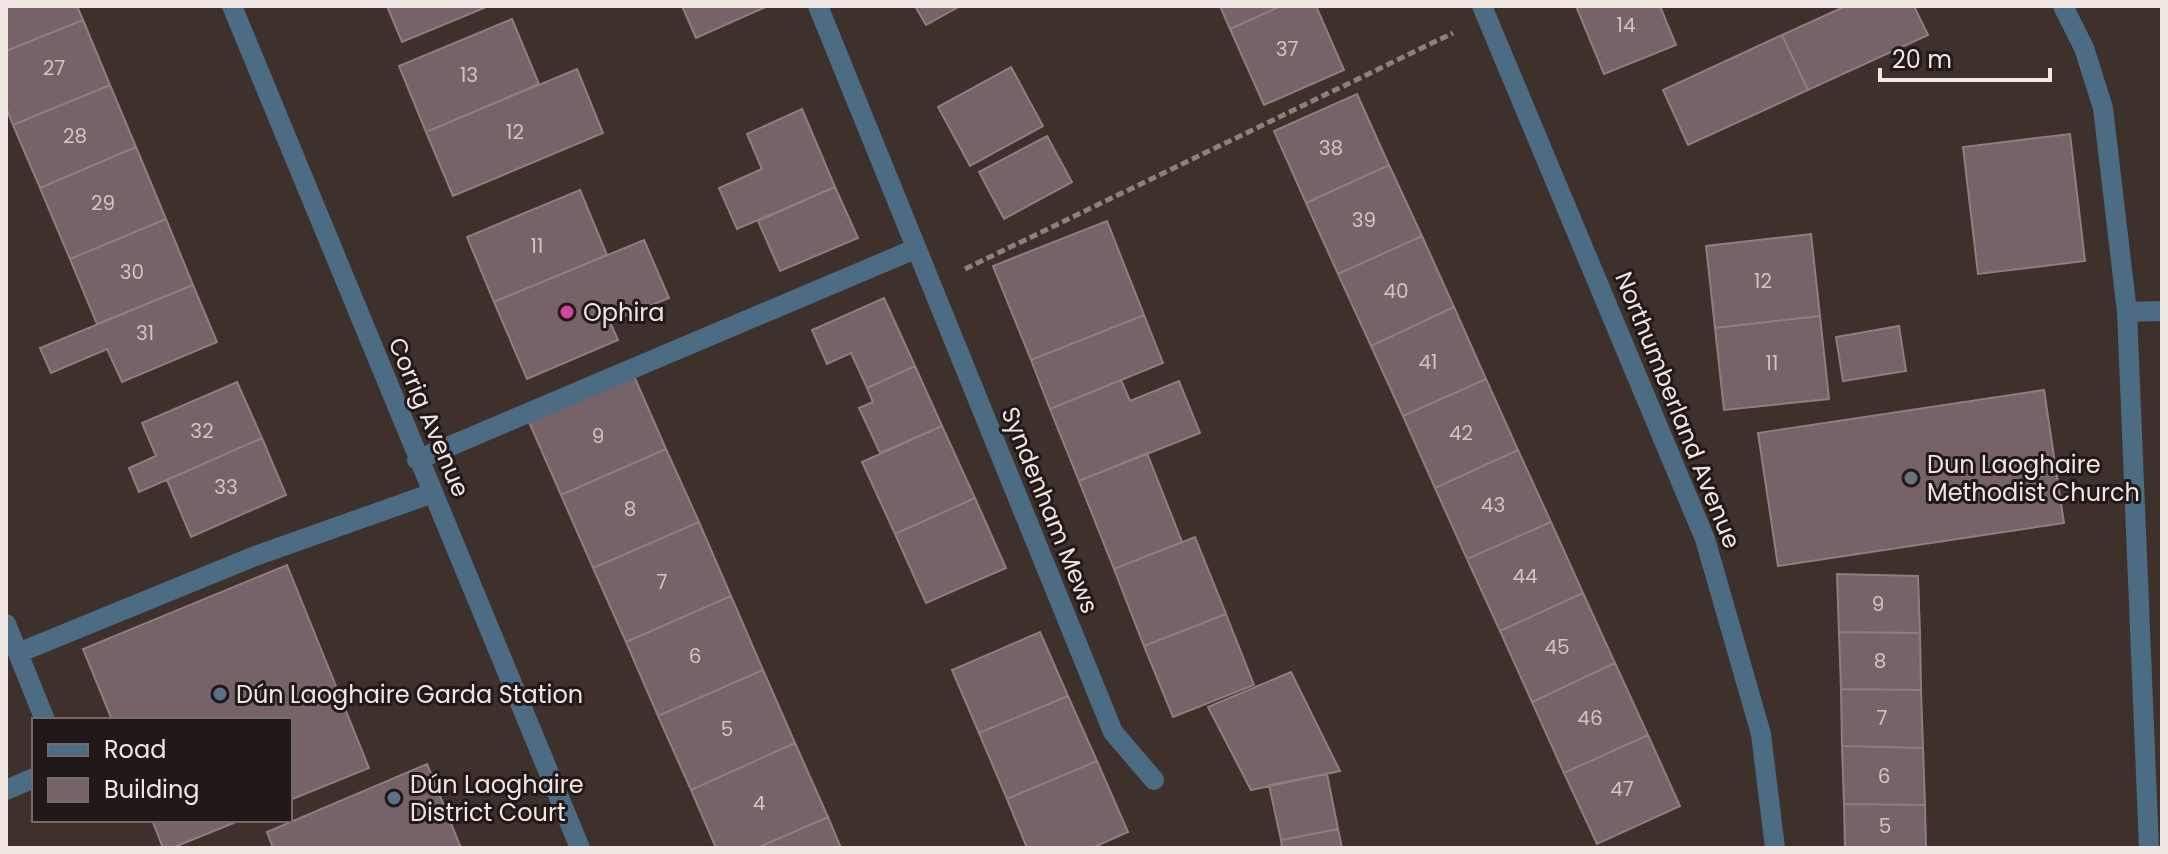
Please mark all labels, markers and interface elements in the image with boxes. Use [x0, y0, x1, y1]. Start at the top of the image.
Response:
house number: 14 [1617, 11, 1635, 39]
scale bar [1880, 32, 2050, 82]
house number: 37 [1276, 35, 1298, 63]
text: 20 m [1892, 43, 1952, 76]
house number: 27 [43, 54, 65, 82]
house number: 13 [460, 61, 478, 89]
house number: 12 [506, 118, 524, 146]
house number: 28 [63, 122, 87, 150]
house number: 38 [1319, 134, 1343, 162]
house number: 29 [91, 189, 115, 217]
house number: 39 [1352, 206, 1376, 234]
house number: 11 [531, 232, 543, 260]
house number: 30 [120, 258, 144, 286]
street label: Northumberland Avenue [1607, 267, 1749, 553]
house number: 12 [1754, 267, 1772, 295]
house number: 40 [1383, 277, 1409, 305]
place label: Ophira [583, 296, 665, 329]
marker: Ophira [558, 303, 576, 321]
house number: 31 [136, 319, 154, 347]
street label: Corrig Avenue [381, 332, 477, 502]
house number: 41 [1419, 348, 1437, 376]
house number: 11 [1766, 349, 1778, 377]
street label: Syndenham Mews [994, 402, 1106, 618]
house number: 32 [190, 417, 214, 445]
house number: 42 [1449, 419, 1473, 447]
house number: 9 [592, 422, 604, 450]
place label: Dun Laoghaire Methodist Church [1927, 448, 2140, 509]
marker: Dun Laoghaire Methodist Church [1902, 469, 1920, 487]
house number: 33 [214, 473, 238, 501]
house number: 43 [1481, 491, 1505, 519]
house number: 8 [624, 495, 636, 523]
house number: 44 [1512, 562, 1538, 590]
house number: 7 [657, 568, 668, 596]
house number: 9 [1872, 590, 1884, 618]
house number: 45 [1544, 633, 1570, 661]
house number: 6 [689, 642, 701, 670]
house number: 8 [1874, 647, 1886, 675]
place label: Dún Laoghaire Garda Station [236, 678, 583, 711]
marker: Dún Laoghaire Garda Station [211, 685, 229, 703]
house number: 46 [1577, 704, 1603, 732]
house number: 7 [1877, 704, 1888, 732]
house number: 5 [721, 715, 733, 743]
legend [32, 718, 292, 822]
text: Road [104, 733, 166, 766]
house number: 6 [1878, 762, 1890, 790]
place label: Dún Laoghaire District Court [410, 768, 584, 829]
text: Building [104, 773, 200, 806]
house number: 47 [1610, 775, 1634, 803]
marker: Dún Laoghaire District Court [385, 789, 403, 807]
house number: 4 [753, 789, 765, 817]
house number: 5 [1879, 812, 1891, 840]

